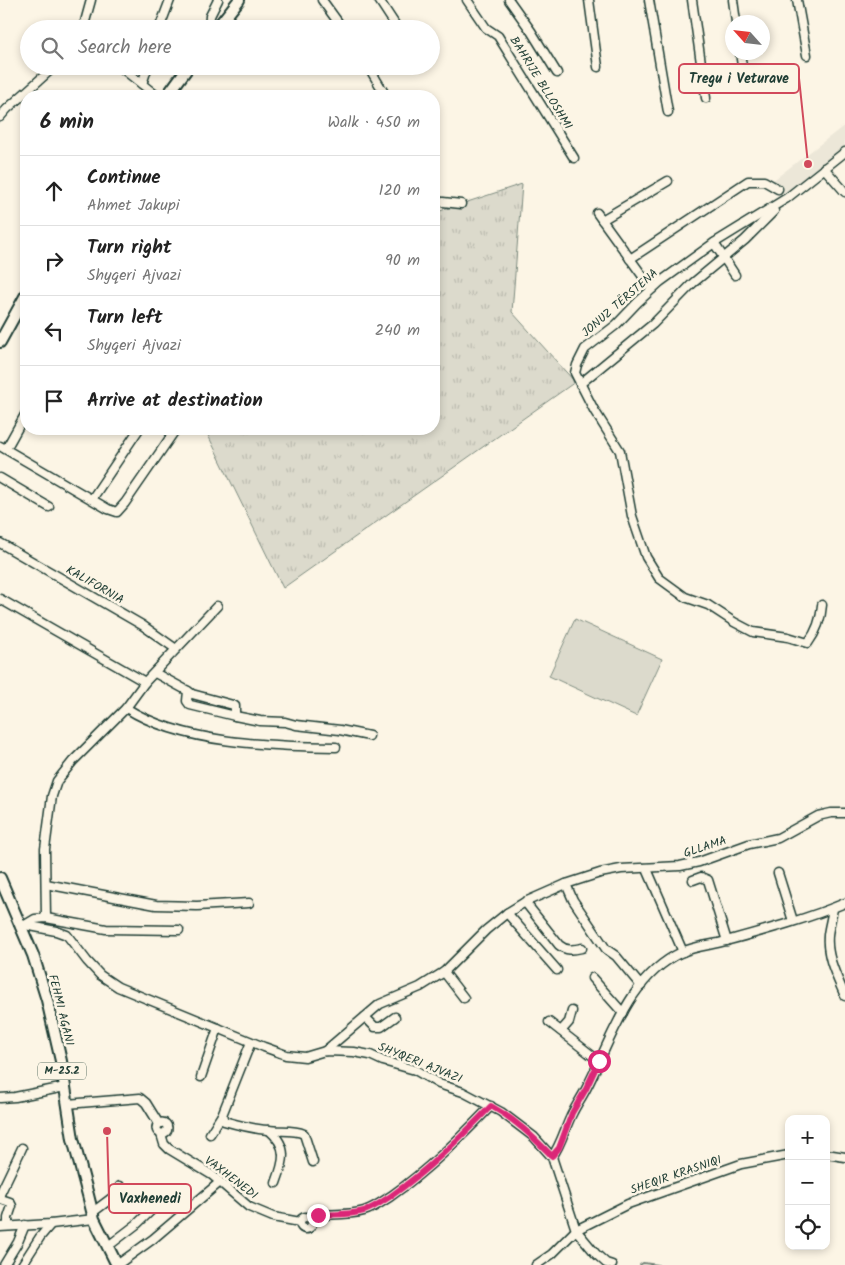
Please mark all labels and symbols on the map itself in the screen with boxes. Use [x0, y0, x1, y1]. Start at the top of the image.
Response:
north arrow [725, 15, 770, 60]
street label: BAHRIJE BLLOSHMI [505, 33, 578, 134]
callout: Tregu i Veturave [679, 64, 799, 93]
text: Tregu i Veturave [689, 68, 789, 90]
street label: JONUZ TËRSTENA [577, 264, 663, 342]
street label: KALIFORNIA [62, 561, 128, 609]
street label: GLLAMA [681, 831, 729, 863]
street label: FEHMI AGANI [43, 972, 79, 1048]
street label: SHYQERI AJVAZI [375, 1037, 465, 1089]
route start [588, 1050, 611, 1073]
road number: M-25.2 [38, 1062, 86, 1080]
street label: SHEQIR KRASNIQI [628, 1150, 725, 1200]
street label: VAXHENEDI [200, 1152, 262, 1205]
callout: Vaxhenedi [109, 1184, 191, 1213]
text: Vaxhenedi [119, 1188, 181, 1210]
route end [307, 1204, 330, 1227]

